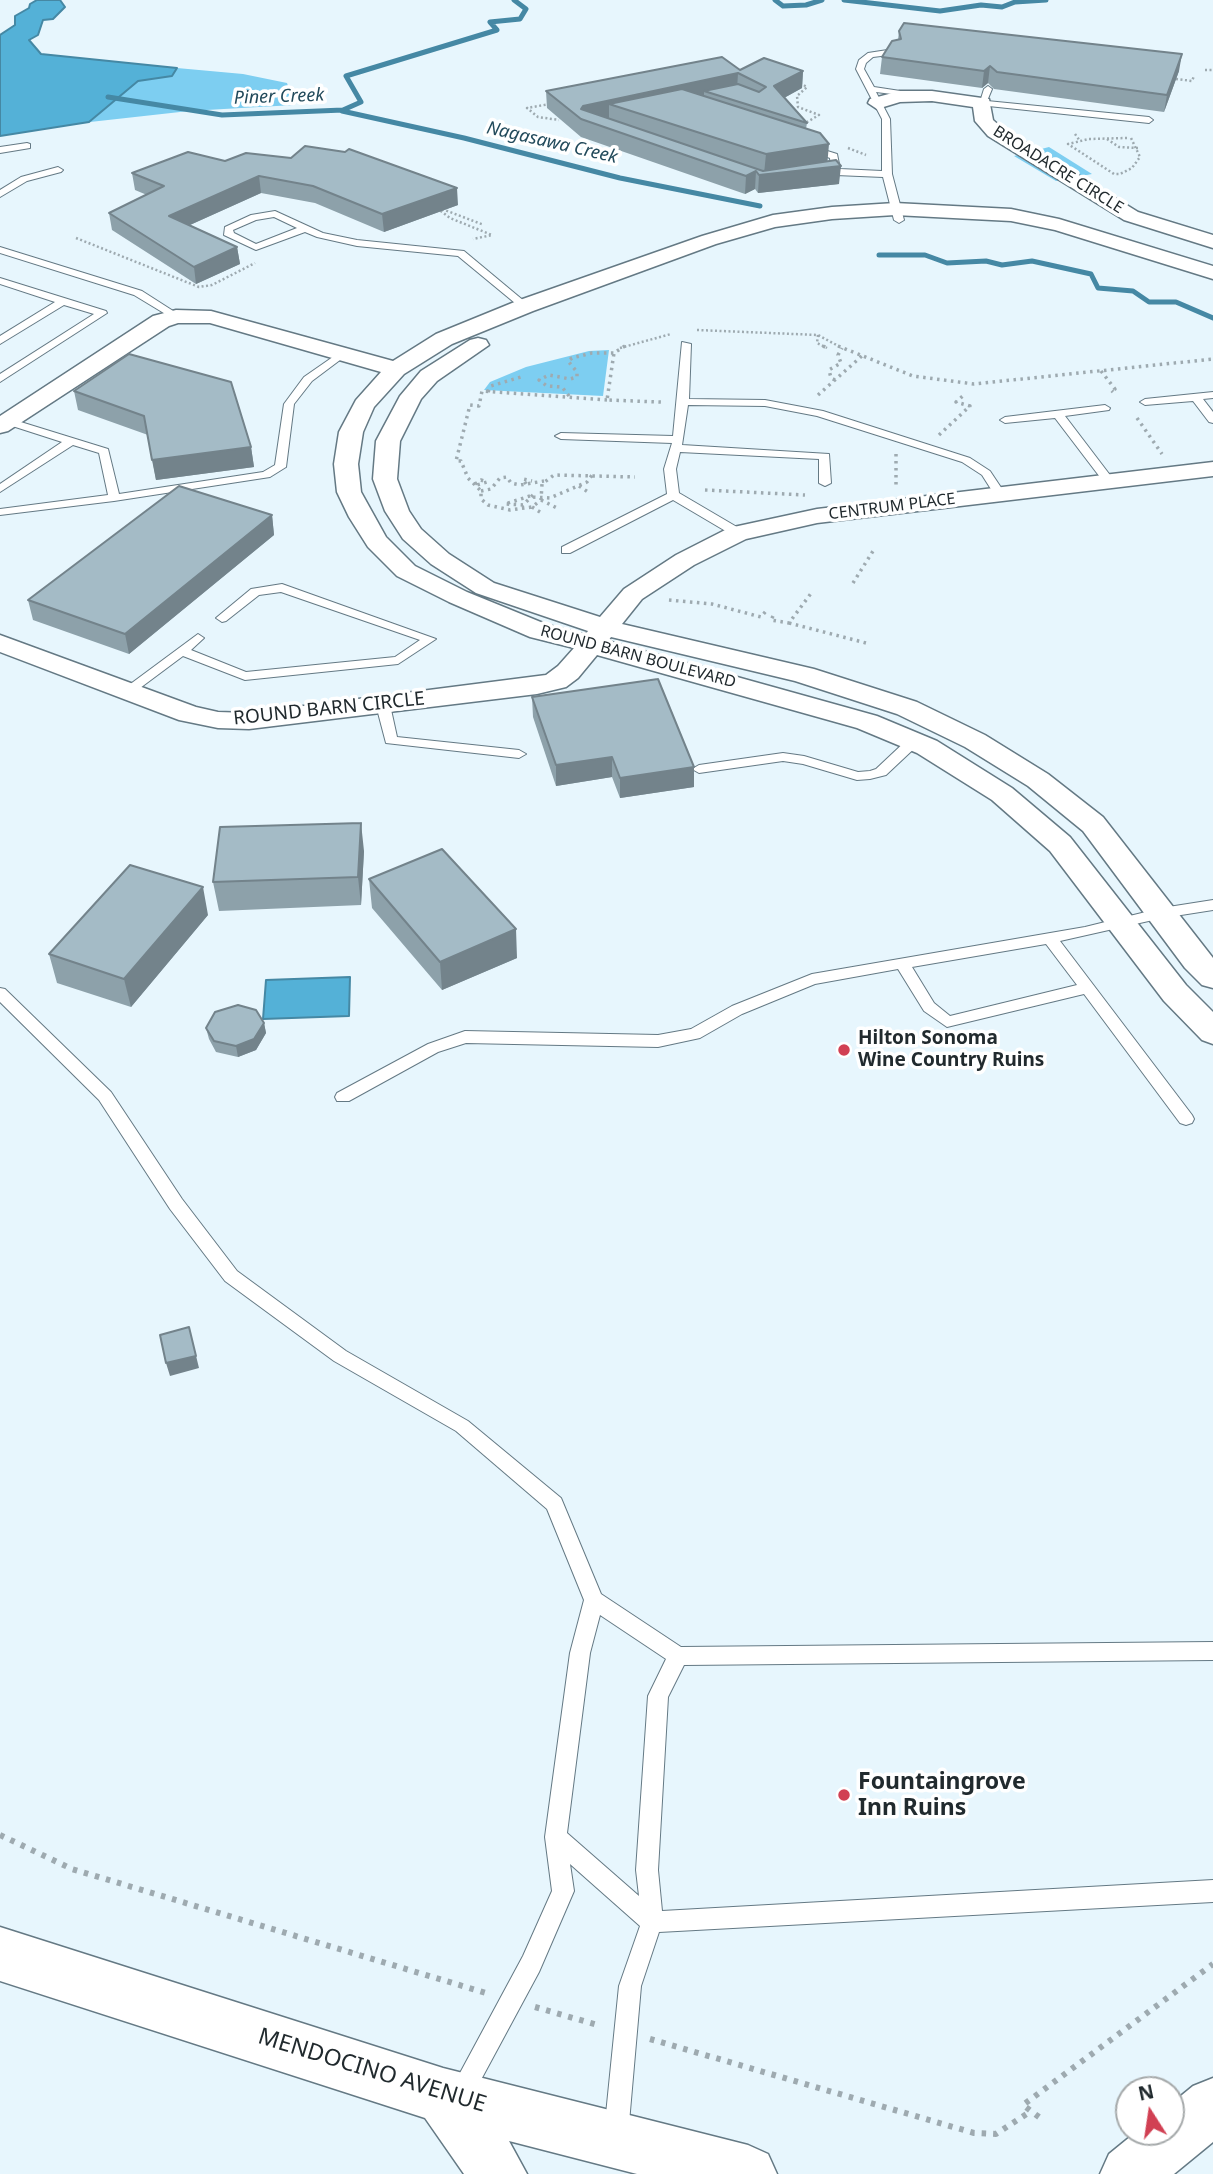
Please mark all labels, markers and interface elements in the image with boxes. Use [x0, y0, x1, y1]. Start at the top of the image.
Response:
water label: Piner Creek [233, 85, 325, 109]
water label: Nagasawa Creek [484, 117, 620, 169]
street label: BROADACRE CIRCLE [989, 122, 1127, 218]
street label: CENTRUM PLACE [828, 490, 956, 524]
street label: ROUND BARN BOULEVARD [538, 622, 738, 692]
street label: ROUND BARN CIRCLE [232, 688, 426, 730]
place label: Hilton Sonoma Wine Country Ruins [858, 1028, 1044, 1072]
marker: Hilton Sonoma Wine Country Ruins [836, 1042, 852, 1058]
place label: Fountaingrove Inn Ruins [858, 1768, 1026, 1822]
marker: Fountaingrove Inn Ruins [836, 1787, 852, 1803]
street label: MENDOCINO AVENUE [255, 2023, 489, 2119]
north arrow [1115, 2076, 1185, 2146]
text: N [1136, 2078, 1156, 2107]

